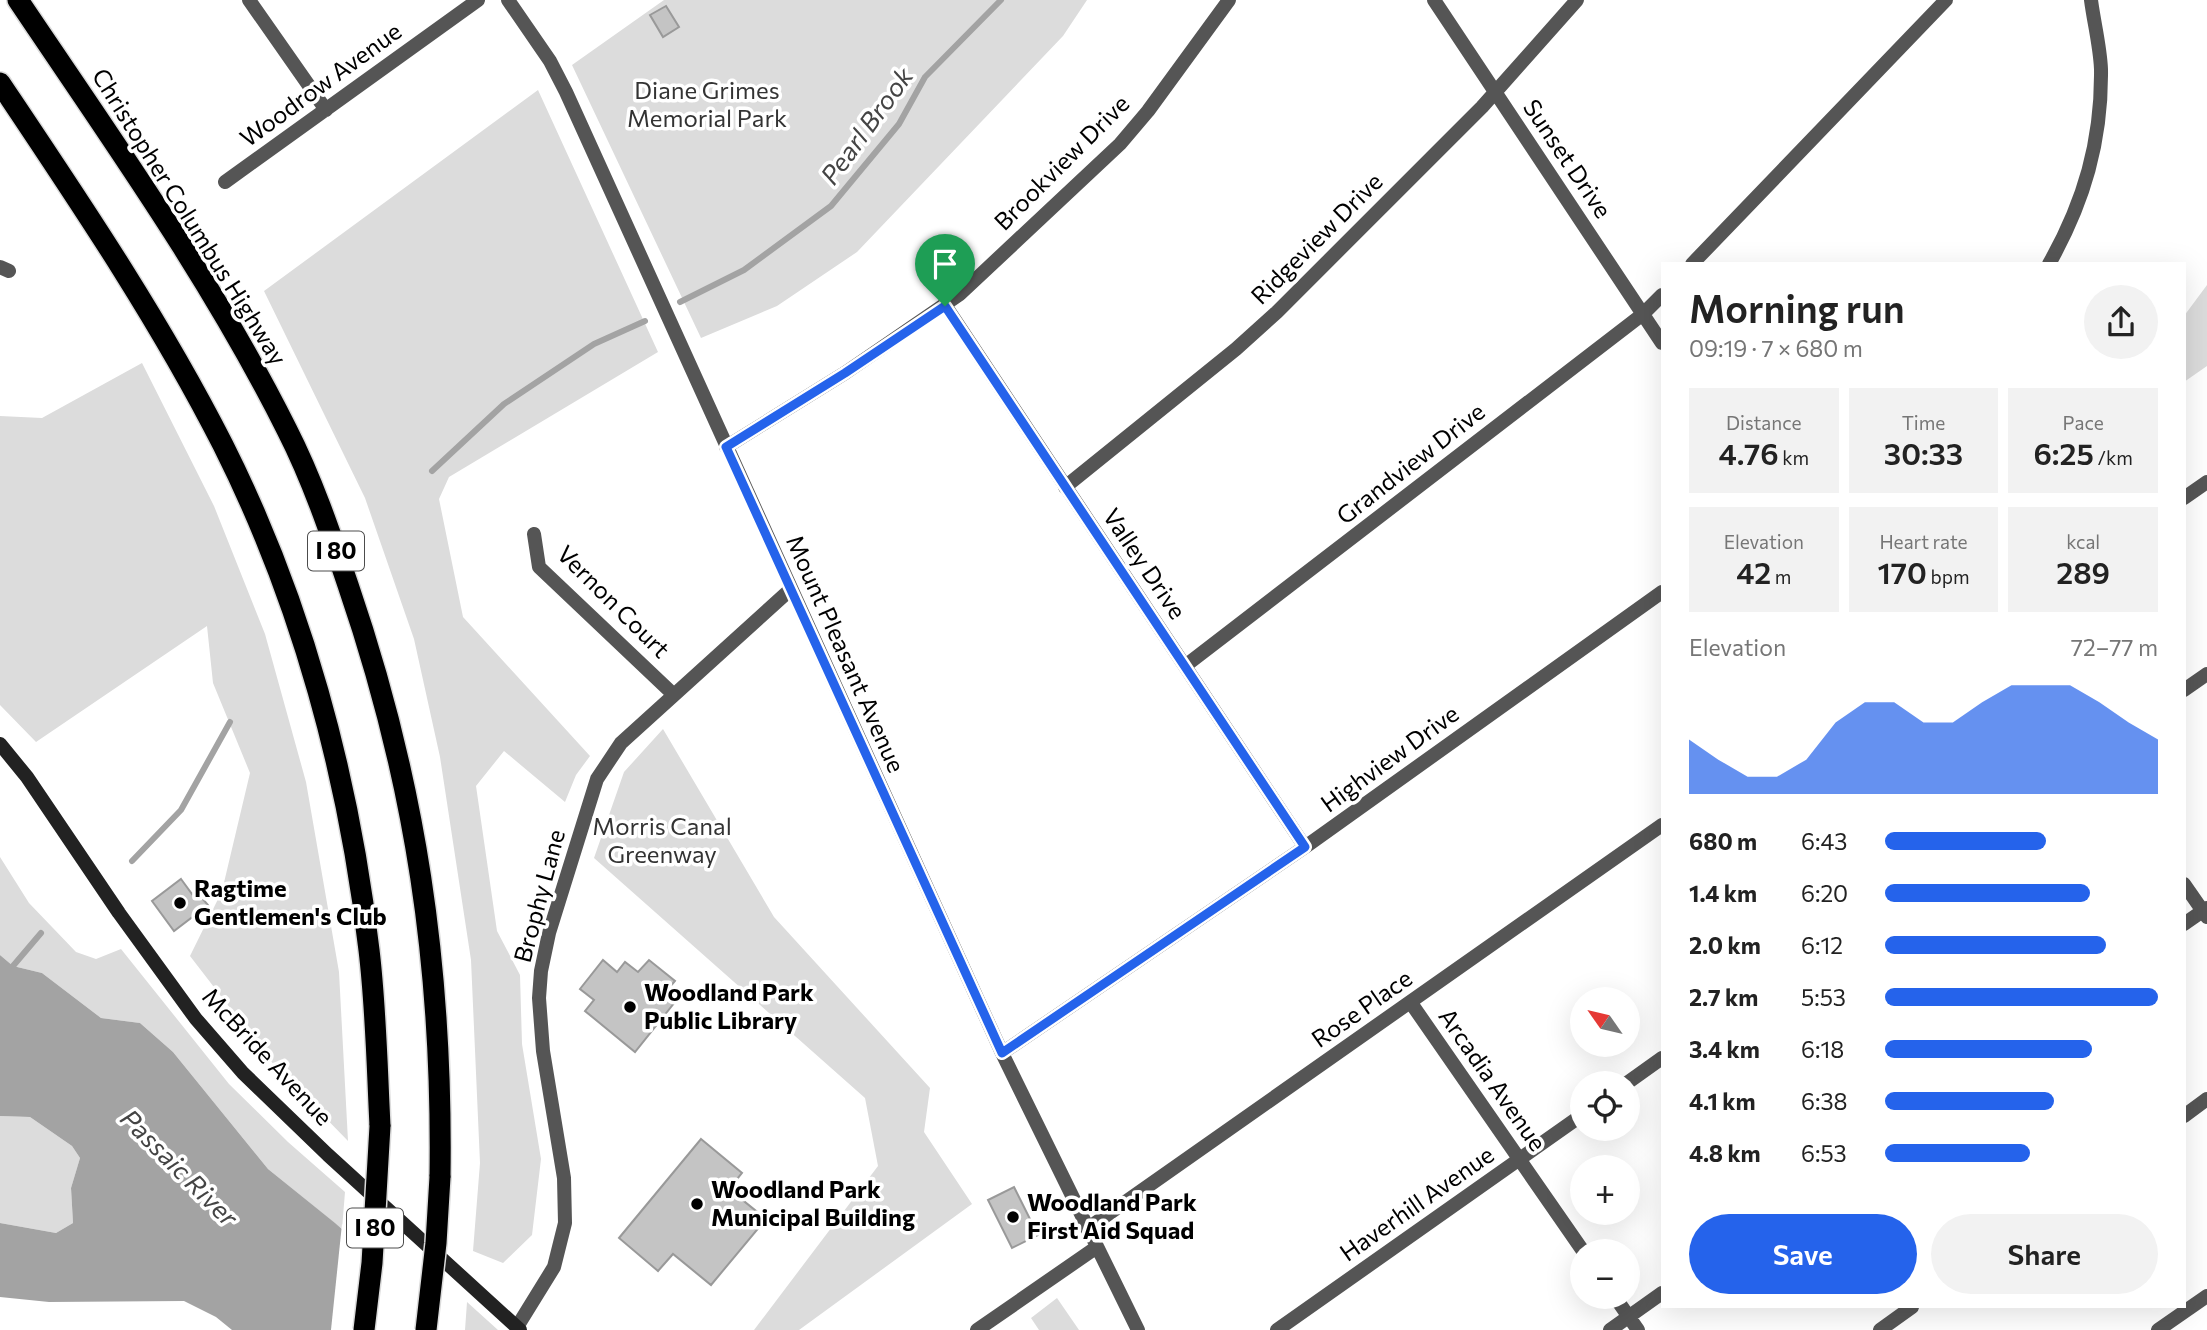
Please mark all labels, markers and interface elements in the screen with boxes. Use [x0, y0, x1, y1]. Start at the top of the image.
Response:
street label: Woodrow Avenue [234, 16, 406, 152]
water label: Pearl Brook [813, 60, 919, 190]
street label: Christopher Columbus Highway [87, 63, 294, 370]
park label: Diane Grimes Memorial Park [627, 75, 787, 132]
street label: Brookview Drive [987, 88, 1134, 235]
street label: Sunset Drive [1518, 93, 1619, 223]
street label: Ridgeview Drive [1244, 166, 1388, 310]
pin [915, 234, 975, 306]
icon: arrive [926, 245, 964, 283]
text: Morning run [1689, 284, 1905, 331]
button: share [2084, 285, 2158, 359]
text: 09:19 · 7 × 680 m [1689, 334, 1863, 362]
street label: Grandview Drive [1330, 396, 1490, 530]
text: Distance [1726, 411, 1802, 434]
text: Time [1902, 411, 1945, 434]
text: Pace [2063, 411, 2104, 434]
text: 4.76 [1719, 434, 1779, 471]
text: 30:33 [1884, 434, 1963, 471]
text: 6:25 [2033, 434, 2094, 471]
text: km [1779, 446, 1809, 469]
text: /km [2094, 446, 2133, 469]
street label: Valley Drive [1098, 502, 1193, 624]
street label: Mount Pleasant Avenue [781, 530, 912, 777]
text: Elevation [1724, 530, 1804, 553]
text: Heart rate [1879, 530, 1968, 553]
text: kcal [2066, 530, 2100, 553]
road number: I 80 [308, 531, 364, 570]
street label: Vernon Court [552, 539, 676, 663]
text: 42 [1736, 553, 1771, 590]
text: 170 [1878, 553, 1927, 590]
text: 289 [2056, 553, 2110, 590]
text: m [1771, 565, 1791, 588]
text: bpm [1927, 565, 1969, 588]
text: Elevation [1689, 633, 1786, 661]
text: 72–77 m [2071, 633, 2158, 661]
street label: Highview Drive [1315, 698, 1464, 817]
park label: Morris Canal Greenway [592, 811, 732, 868]
street label: Brophy Lane [507, 826, 570, 965]
text: 680 m [1689, 827, 1757, 855]
text: 6:43 [1801, 827, 1847, 855]
place label: Ragtime Gentlemen's Club [194, 873, 387, 930]
text: 1.4 km [1689, 879, 1757, 907]
text: 6:20 [1801, 879, 1848, 907]
marker: Ragtime Gentlemen's Club [172, 895, 188, 911]
text: 2.0 km [1689, 931, 1761, 959]
text: 6:12 [1801, 931, 1843, 959]
street label: Rose Place [1305, 963, 1417, 1053]
place label: Woodland Park Public Library [644, 977, 814, 1034]
street label: McBride Avenue [197, 981, 339, 1131]
text: 2.7 km [1689, 983, 1758, 1011]
text: 5:53 [1801, 983, 1846, 1011]
north arrow [1570, 987, 1640, 1057]
map controls [1570, 987, 1640, 1309]
marker: Woodland Park Public Library [622, 999, 638, 1015]
street label: Arcadia Avenue [1433, 1002, 1553, 1156]
text: 3.4 km [1689, 1035, 1760, 1063]
text: 6:18 [1801, 1035, 1844, 1063]
button: locate [1570, 1071, 1640, 1141]
text: 4.1 km [1689, 1087, 1755, 1115]
text: 6:38 [1801, 1087, 1847, 1115]
water label: Passaic River [115, 1102, 246, 1233]
street label: Haverhill Avenue [1334, 1139, 1499, 1267]
text: 4.8 km [1689, 1139, 1761, 1167]
text: 6:53 [1801, 1139, 1847, 1167]
button: + [1570, 1155, 1640, 1225]
place label: Woodland Park Municipal Building [711, 1174, 915, 1231]
place label: Woodland Park First Aid Squad [1027, 1187, 1197, 1244]
marker: Woodland Park Municipal Building [689, 1196, 705, 1212]
road number: I 80 [347, 1208, 403, 1247]
marker: Woodland Park First Aid Squad [1005, 1209, 1021, 1225]
button: Save [1689, 1214, 1917, 1294]
button: Share [1931, 1214, 2158, 1294]
button: − [1570, 1239, 1640, 1309]

